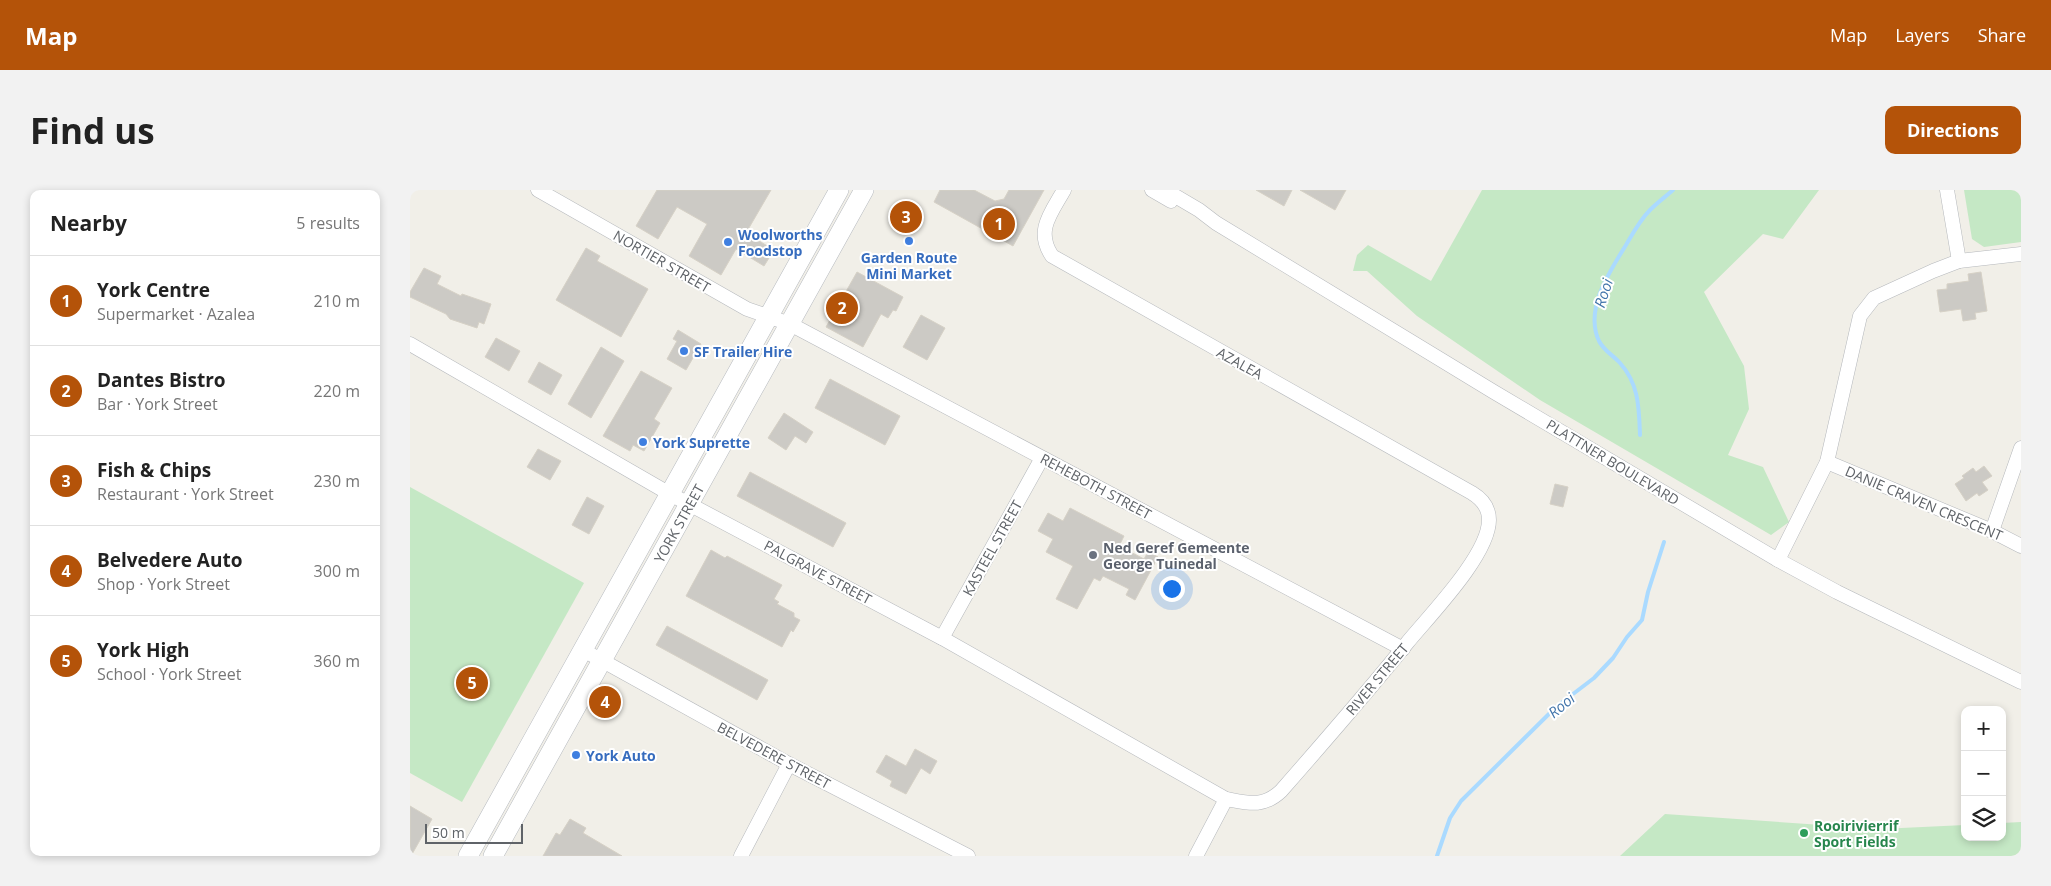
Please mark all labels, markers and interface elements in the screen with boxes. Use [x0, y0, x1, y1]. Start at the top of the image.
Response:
text: Map [25, 19, 77, 52]
text: Map [1830, 23, 1867, 47]
text: Layers [1895, 23, 1950, 47]
text: Share [1978, 23, 2026, 47]
button: Directions [1885, 106, 2021, 154]
text: Find us [30, 107, 155, 154]
pin: 3 [890, 198, 922, 236]
pin: 1 [983, 205, 1015, 243]
text: Nearby [50, 209, 127, 237]
text: 5 results [296, 212, 360, 234]
place label: Woolworths Foodstop [738, 225, 822, 260]
street label: NORTIER STREET [610, 226, 714, 297]
marker: Garden Route Mini Market [903, 235, 915, 247]
marker: Woolworths Foodstop [722, 236, 734, 248]
place label: Garden Route Mini Market [861, 248, 957, 283]
water label: Rooi [1589, 276, 1617, 310]
text: York Centre [97, 277, 210, 303]
pin: 2 [826, 289, 858, 327]
text: 1 [61, 290, 71, 312]
text: 210 m [314, 290, 360, 312]
text: Supermarket · Azalea [97, 303, 255, 325]
place label: SF Trailer Hire [694, 342, 792, 361]
street label: AZALEA [1214, 343, 1266, 383]
marker: SF Trailer Hire [678, 345, 690, 357]
text: Dantes Bistro [97, 367, 226, 393]
text: 2 [61, 380, 71, 402]
text: 220 m [314, 380, 360, 402]
text: Bar · York Street [97, 393, 218, 415]
street label: PLATTNER BOULEVARD [1543, 415, 1683, 509]
place label: York Suprette [653, 433, 750, 452]
marker: York Suprette [637, 436, 649, 448]
street label: REHEBOTH STREET [1037, 449, 1155, 523]
text: Fish & Chips [97, 457, 211, 483]
street label: DANIE CRAVEN CRESCENT [1842, 461, 2006, 545]
text: 3 [61, 470, 71, 492]
text: 230 m [314, 470, 360, 492]
street label: YORK STREET [649, 480, 708, 566]
text: Restaurant · York Street [97, 483, 274, 505]
street label: KASTEEL STREET [958, 497, 1026, 599]
street label: PALGRAVE STREET [761, 536, 875, 609]
place label: Ned Geref Gemeente George Tuinedal [1103, 538, 1250, 573]
text: Belvedere Auto [97, 547, 242, 573]
marker: Ned Geref Gemeente George Tuinedal [1087, 549, 1099, 561]
text: 4 [61, 560, 71, 582]
text: 300 m [314, 560, 360, 582]
text: Shop · York Street [97, 573, 230, 595]
your location [1159, 576, 1185, 602]
text: York High [97, 637, 190, 663]
street label: RIVER STREET [1341, 639, 1413, 719]
text: 5 [61, 650, 71, 672]
text: 360 m [314, 650, 360, 672]
text: School · York Street [97, 663, 241, 685]
pin: 5 [456, 664, 488, 702]
pin: 4 [589, 683, 621, 721]
water label: Rooi [1543, 688, 1579, 722]
map controls [1961, 706, 2006, 841]
button: + [1961, 706, 2006, 751]
street label: BELVEDERE STREET [714, 717, 834, 793]
place label: York Auto [586, 746, 656, 765]
marker: York Auto [570, 749, 582, 761]
button: − [1961, 751, 2006, 796]
button: layers [1961, 796, 2006, 841]
place label: Rooirivierrif Sport Fields [1814, 816, 1900, 851]
scale bar [425, 821, 522, 844]
text: 50 m [432, 823, 465, 842]
marker: Rooirivierrif Sport Fields [1798, 827, 1810, 839]

